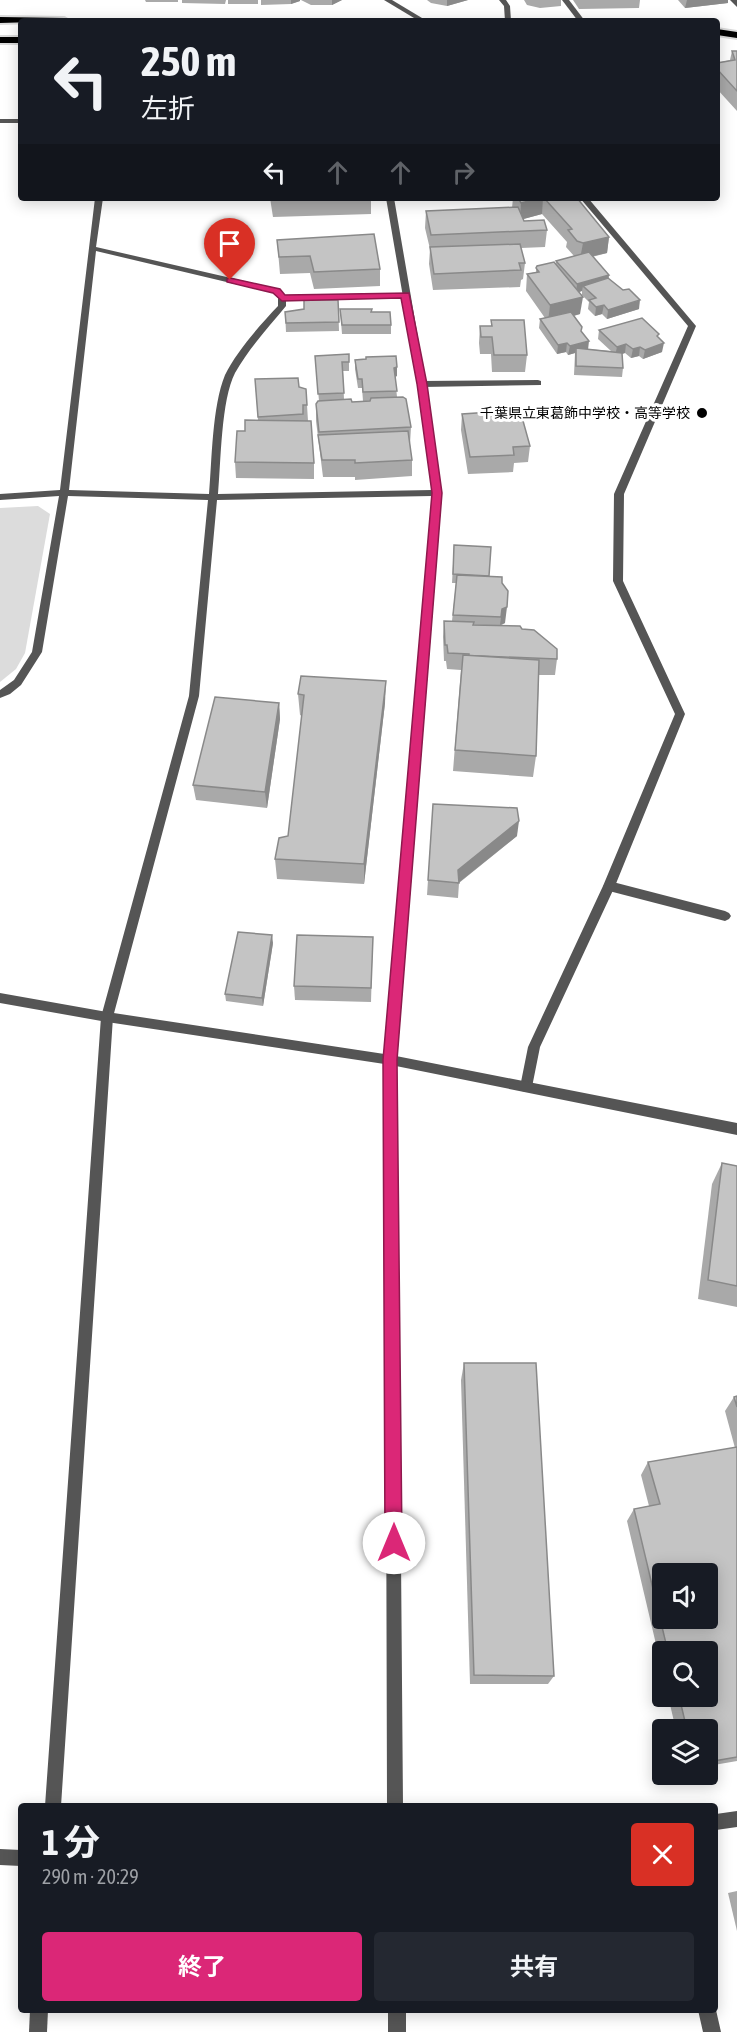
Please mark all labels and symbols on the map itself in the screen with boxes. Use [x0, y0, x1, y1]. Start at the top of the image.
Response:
pin [204, 218, 255, 280]
place label: 千葉県立東葛飾中学校・高等学校 [480, 405, 690, 421]
marker: 千葉県立東葛飾中学校・高等学校 [695, 406, 709, 420]
position arrow [362, 1511, 426, 1575]

